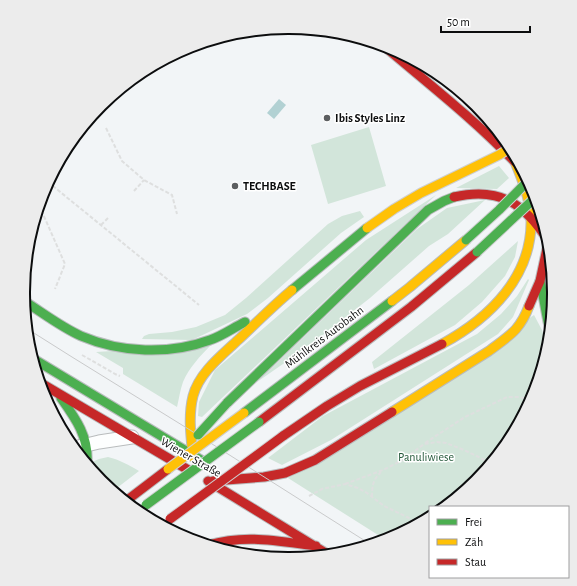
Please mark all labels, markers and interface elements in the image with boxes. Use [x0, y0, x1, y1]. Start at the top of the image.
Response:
scale bar [441, 8, 530, 34]
text: 50 m [447, 16, 470, 28]
place label: Ibis Styles Linz [335, 112, 405, 125]
marker: Ibis Styles Linz [322, 113, 332, 123]
place label: TECHBASE [243, 180, 296, 192]
marker: TECHBASE [230, 181, 240, 191]
street label: Mühlkreis Autobahn [282, 304, 366, 370]
street label: Wiener Straße [159, 435, 223, 479]
park label: Panuliwiese [398, 451, 454, 463]
legend [429, 506, 569, 578]
text: Frei [465, 516, 482, 528]
text: Zäh [465, 536, 483, 548]
text: Stau [465, 556, 486, 568]

